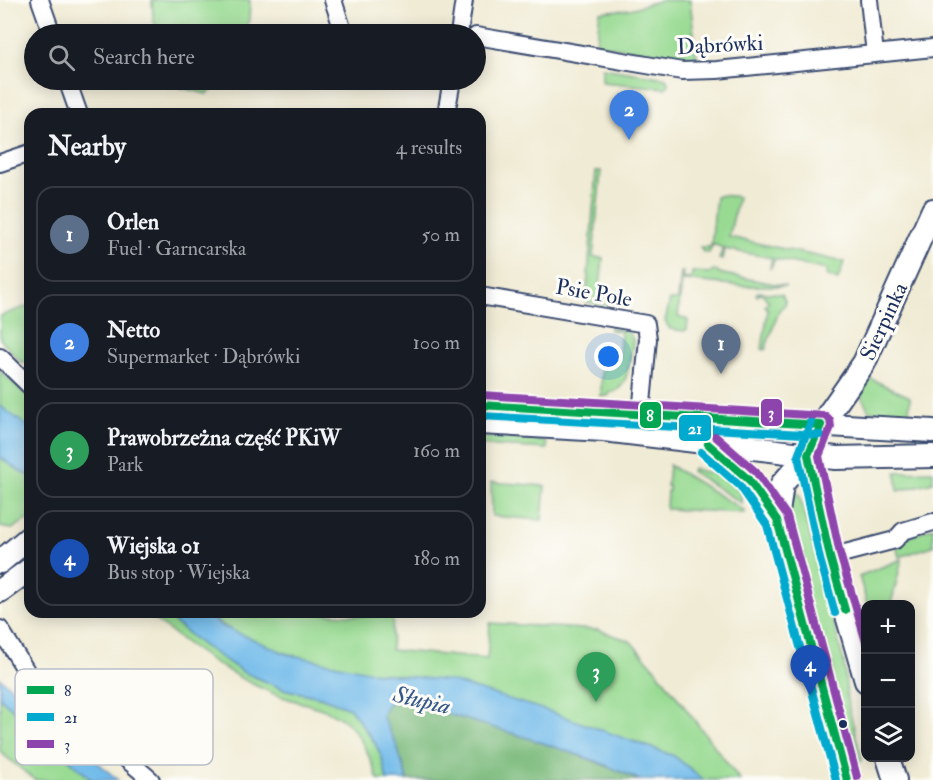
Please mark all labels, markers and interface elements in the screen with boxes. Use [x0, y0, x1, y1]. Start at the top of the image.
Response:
search box [24, 24, 486, 90]
street label: Dąbrówki [676, 29, 764, 61]
icon: search [45, 41, 78, 74]
text: Search here [93, 43, 195, 71]
pin: 2 [610, 90, 648, 140]
text: Nearby [48, 131, 126, 163]
text: 4 results [396, 135, 462, 160]
text: Orlen [107, 208, 159, 236]
text: 1 [66, 222, 73, 247]
text: 50 m [421, 222, 460, 247]
text: Fuel · Garncarska [107, 236, 246, 261]
street label: Psie Pole [553, 273, 634, 313]
street label: Sierpinka [854, 277, 915, 365]
text: Netto [107, 316, 160, 344]
pin: 1 [702, 324, 740, 374]
text: 2 [64, 330, 75, 355]
text: 100 m [413, 330, 460, 355]
your location [594, 342, 623, 371]
text: Supermarket · Dąbrówki [107, 344, 300, 369]
line badge: 3 [760, 398, 783, 427]
line badge: 8 [639, 401, 662, 429]
text: 3 [768, 403, 774, 423]
text: 8 [646, 406, 654, 426]
line badge: 21 [678, 414, 712, 442]
text: 21 [688, 419, 702, 439]
text: Prawobrzeżna część PKiW [107, 424, 341, 452]
text: 3 [66, 438, 73, 463]
text: 160 m [413, 438, 460, 463]
text: Park [107, 452, 143, 477]
text: Wiejska 01 [107, 532, 200, 560]
text: 4 [64, 546, 75, 571]
text: 180 m [413, 546, 460, 571]
text: Bus stop · Wiejska [107, 560, 250, 585]
map controls [861, 600, 915, 762]
button: + [861, 600, 915, 654]
pin: 4 [790, 646, 830, 695]
pin: 3 [576, 652, 616, 702]
button: − [861, 654, 915, 708]
legend [15, 669, 213, 765]
water label: Słupia [389, 679, 454, 722]
text: 8 [64, 681, 72, 701]
text: 21 [64, 708, 78, 728]
button: layers [861, 708, 915, 762]
unlabelled marker [837, 718, 849, 730]
text: 3 [64, 735, 70, 755]

